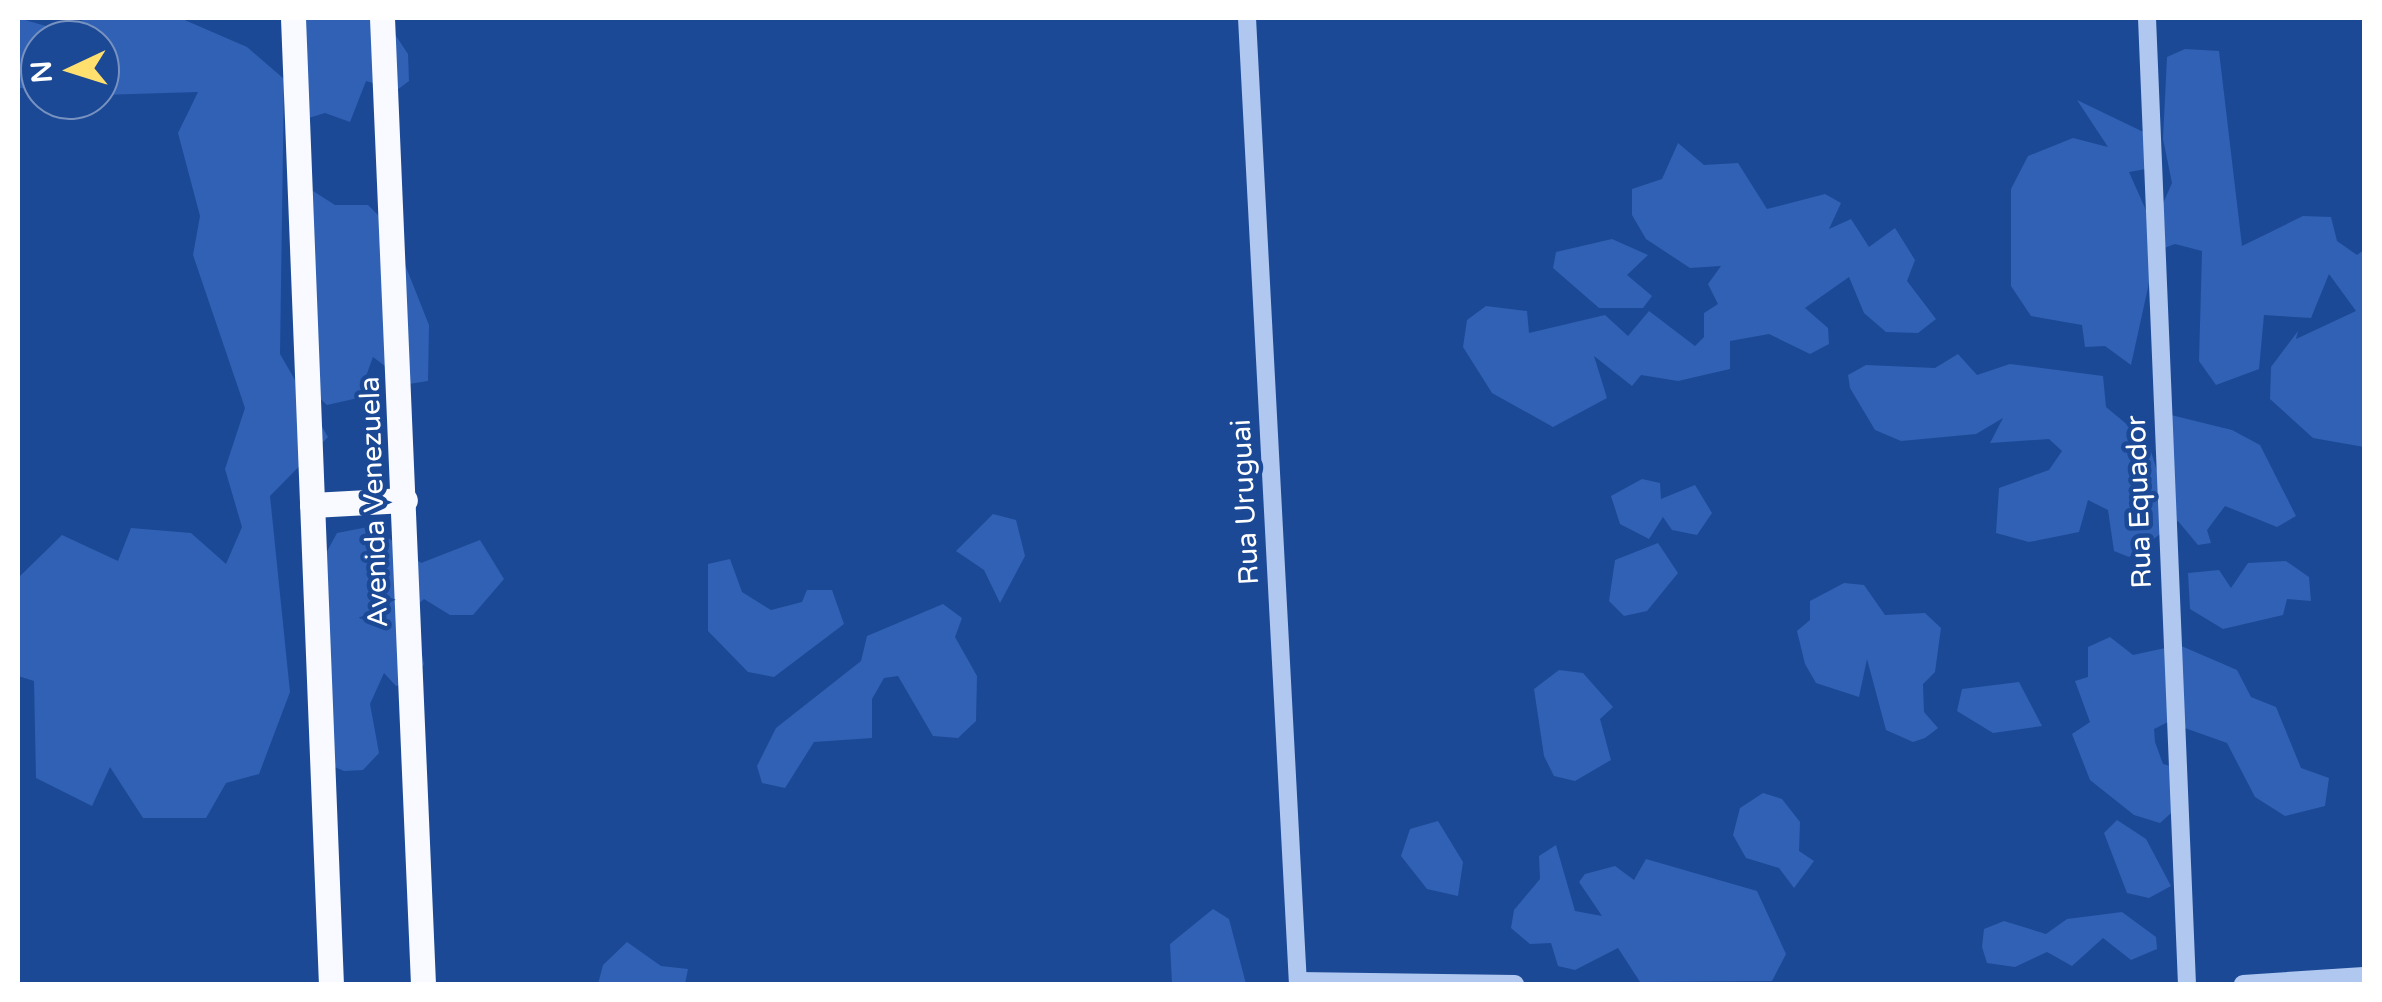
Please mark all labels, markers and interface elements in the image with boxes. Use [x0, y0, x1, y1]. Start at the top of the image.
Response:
north arrow [20, 20, 120, 120]
text: N [24, 60, 60, 84]
street label: Avenida Venezuela [353, 376, 395, 628]
street label: Rua Equador [2119, 415, 2159, 589]
street label: Rua Uruguai [1224, 418, 1266, 586]

